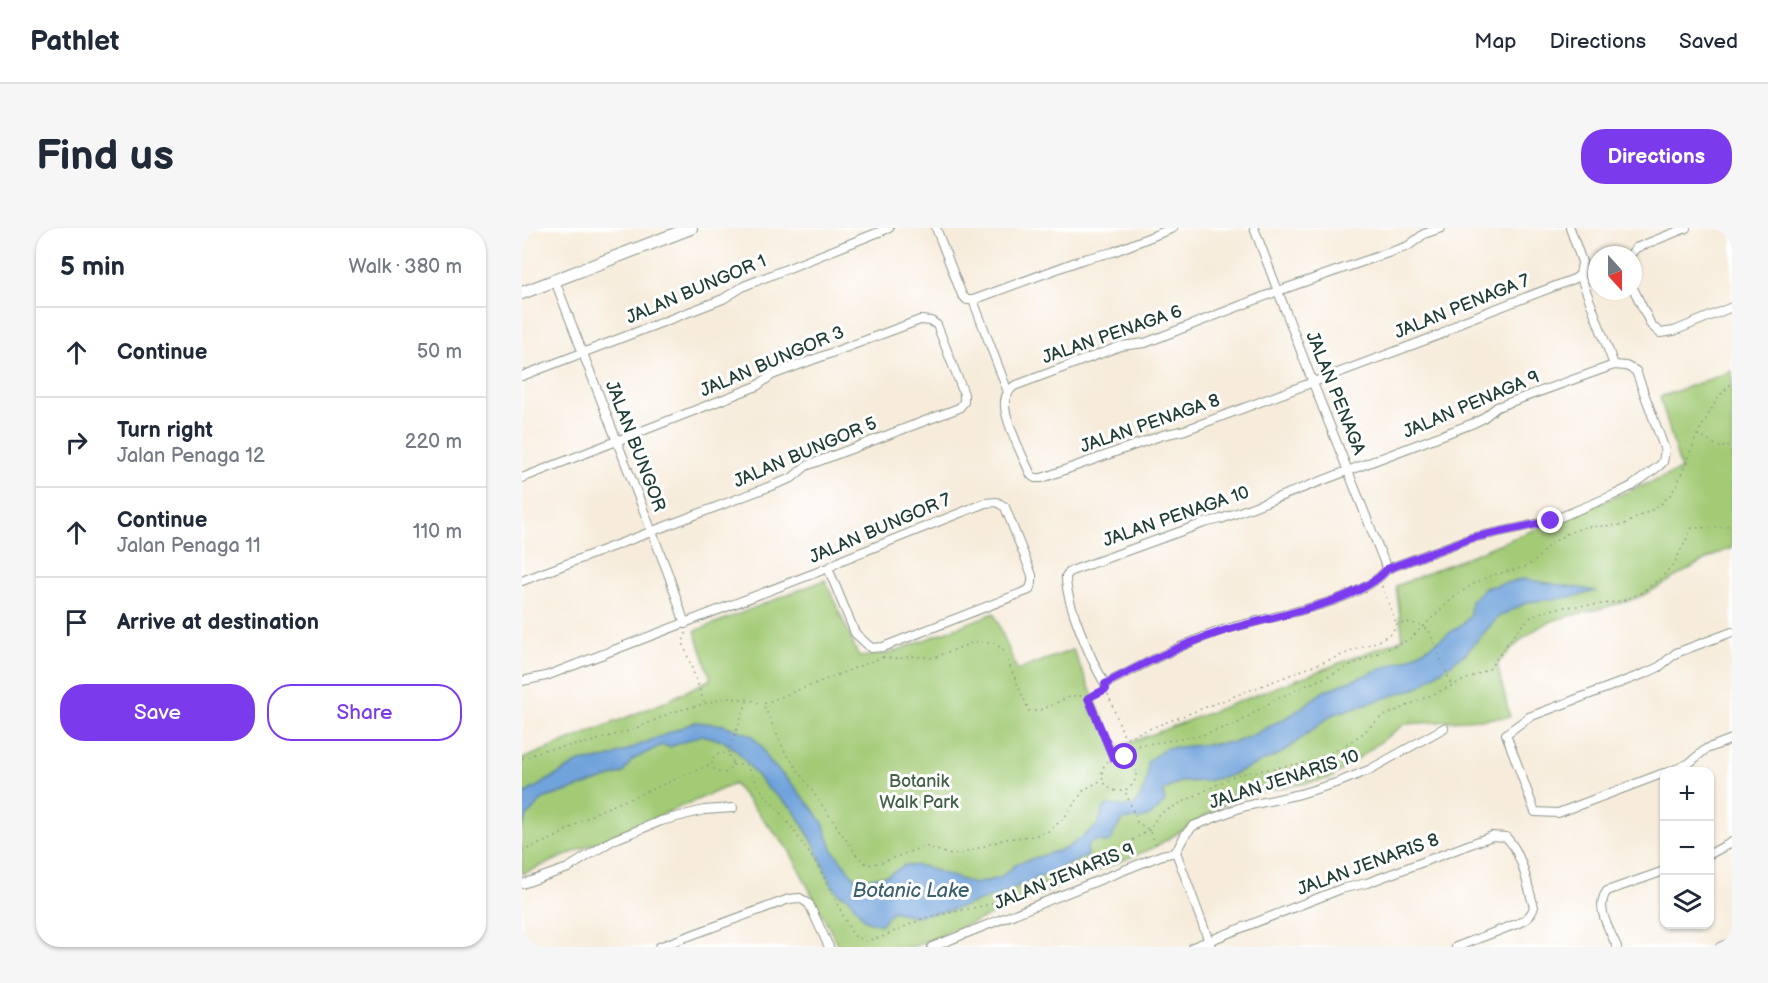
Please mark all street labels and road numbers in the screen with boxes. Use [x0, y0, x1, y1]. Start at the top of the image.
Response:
street label: JALAN BUNGOR 1 [623, 250, 769, 328]
street label: JALAN PENAGA 7 [1391, 270, 1533, 343]
street label: JALAN PENAGA 6 [1039, 301, 1185, 368]
street label: JALAN BUNGOR 3 [697, 322, 847, 401]
street label: JALAN PENAGA [1301, 329, 1370, 458]
street label: JALAN PENAGA 9 [1400, 366, 1543, 443]
street label: JALAN BUNGOR [601, 378, 670, 515]
street label: JALAN PENAGA 8 [1078, 390, 1223, 457]
street label: JALAN BUNGOR 5 [730, 413, 880, 492]
street label: JALAN PENAGA 10 [1100, 482, 1252, 551]
street label: JALAN BUNGOR 7 [806, 489, 954, 568]
street label: JALAN JENARIS 10 [1207, 745, 1362, 814]
street label: JALAN JENARIS 8 [1295, 829, 1442, 900]
street label: JALAN JENARIS 9 [991, 839, 1137, 914]

